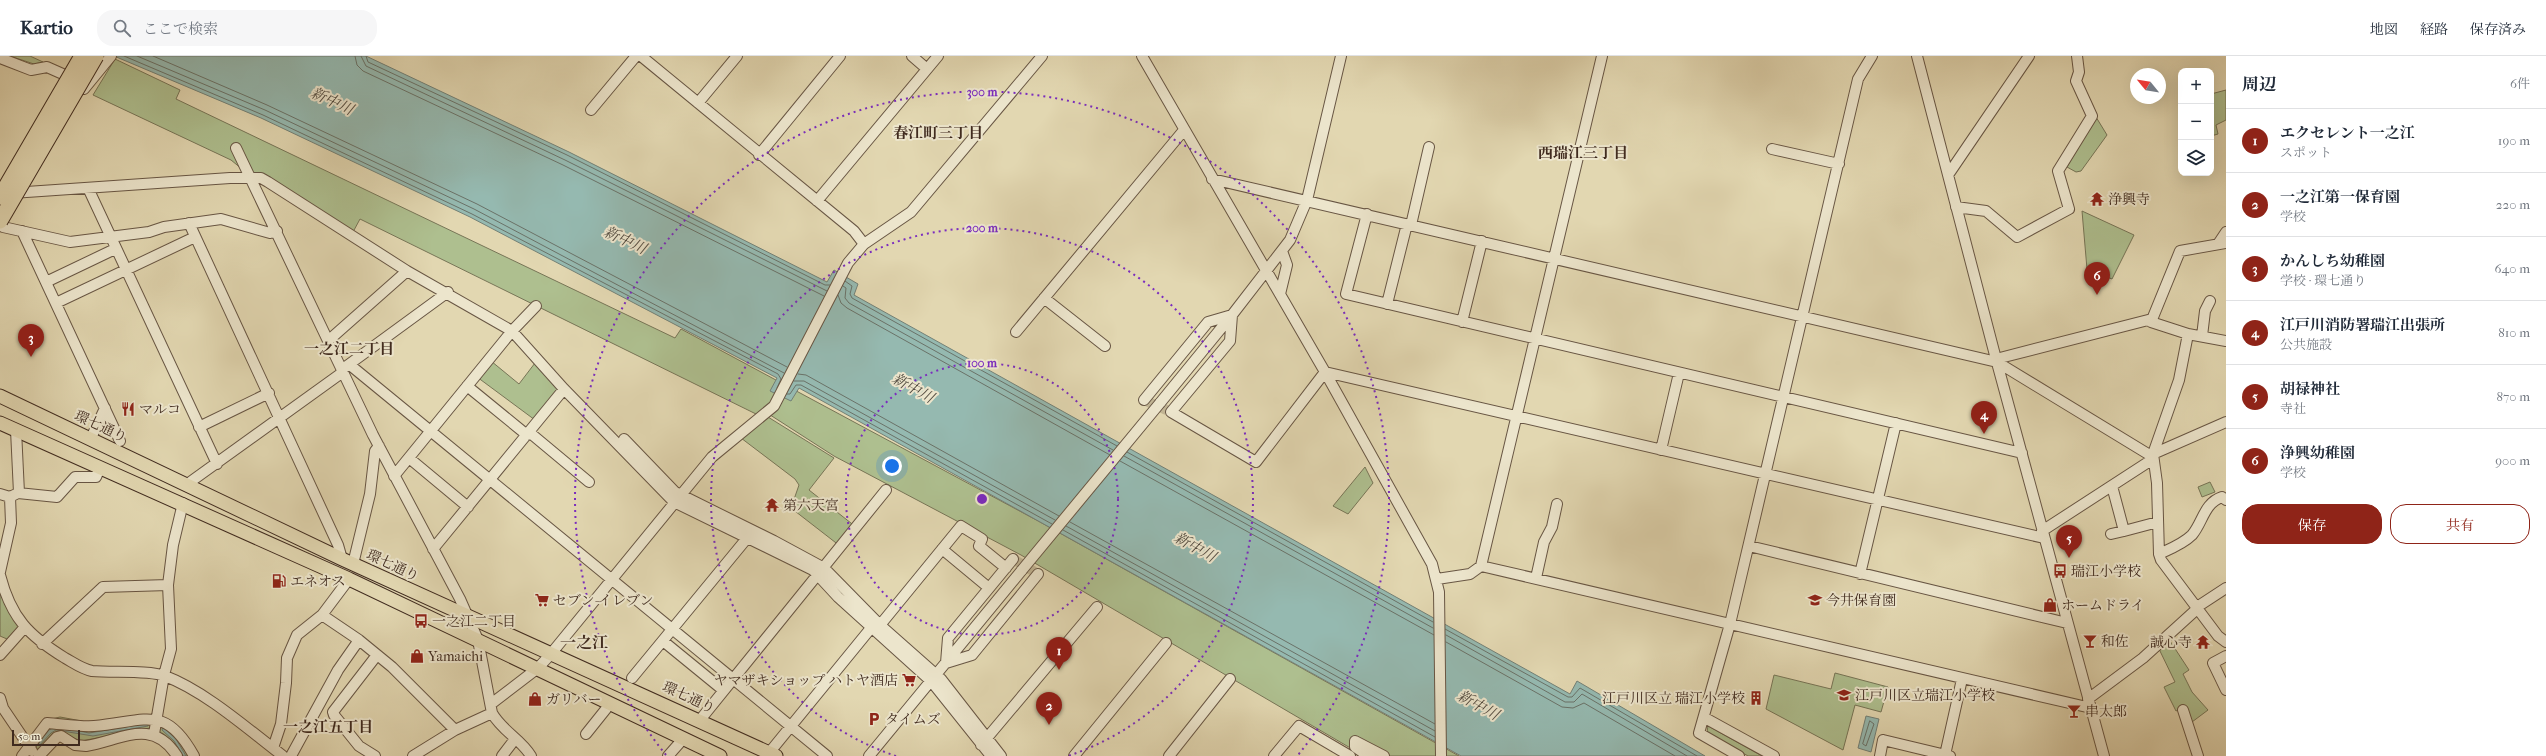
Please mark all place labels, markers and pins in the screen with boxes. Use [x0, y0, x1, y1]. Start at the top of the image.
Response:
temple icon: 浄興寺 [2089, 191, 2105, 207]
place label: 浄興寺 [2108, 191, 2150, 208]
pin: 6 [2084, 262, 2110, 295]
pin: 3 [18, 324, 44, 357]
restaurant icon: マルコ [120, 401, 136, 417]
place label: マルコ [139, 401, 181, 418]
pin: 4 [1971, 401, 1997, 434]
centre of rings [975, 492, 989, 506]
temple icon: 第六天宮 [764, 497, 780, 513]
place label: 第六天宮 [783, 497, 839, 514]
pin: 5 [2056, 525, 2082, 558]
bus stop icon: 瑞江小学校 [2052, 563, 2068, 579]
place label: 瑞江小学校 [2071, 563, 2141, 580]
fuel station icon: エネオス [271, 573, 287, 589]
place label: エネオス [290, 573, 346, 590]
supermarket icon: セブン-イレブン [534, 592, 550, 608]
place label: セブン-イレブン [553, 592, 654, 609]
school or university icon: 今井保育園 [1807, 592, 1823, 608]
place label: 今井保育園 [1826, 592, 1896, 609]
shop icon: ホームドライ [2042, 597, 2058, 613]
place label: ホームドライ [2061, 597, 2145, 614]
bus stop icon: 一之江二丁目 [413, 613, 429, 629]
place label: 一之江二丁目 [432, 613, 516, 630]
bar icon: 和佐 [2082, 633, 2098, 649]
place label: 和佐 [2101, 633, 2129, 650]
place label: 誠心寺 [2150, 634, 2192, 651]
temple icon: 誠心寺 [2195, 634, 2211, 650]
pin: 1 [1046, 637, 1072, 670]
shop icon: Yamaichi [409, 648, 425, 664]
place label: Yamaichi [427, 648, 483, 665]
place label: ヤマザキショップ ハトヤ酒店 [714, 672, 898, 689]
supermarket icon: ヤマザキショップ ハトヤ酒店 [901, 672, 917, 688]
school or university icon: 江戸川区立瑞江小学校 [1836, 687, 1852, 703]
place label: 江戸川区立瑞江小学校 [1855, 687, 1995, 704]
place label: 江戸川区立 瑞江小学校 [1602, 690, 1745, 707]
building icon: 江戸川区立 瑞江小学校 [1748, 690, 1764, 706]
shop icon: ガリバー [527, 691, 543, 707]
place label: ガリバー [546, 691, 602, 708]
pin: 2 [1036, 692, 1062, 725]
bar icon: 串太郎 [2066, 703, 2082, 719]
place label: 串太郎 [2085, 703, 2127, 720]
parking icon: タイムズ [866, 711, 882, 727]
place label: タイムズ [885, 711, 941, 728]

